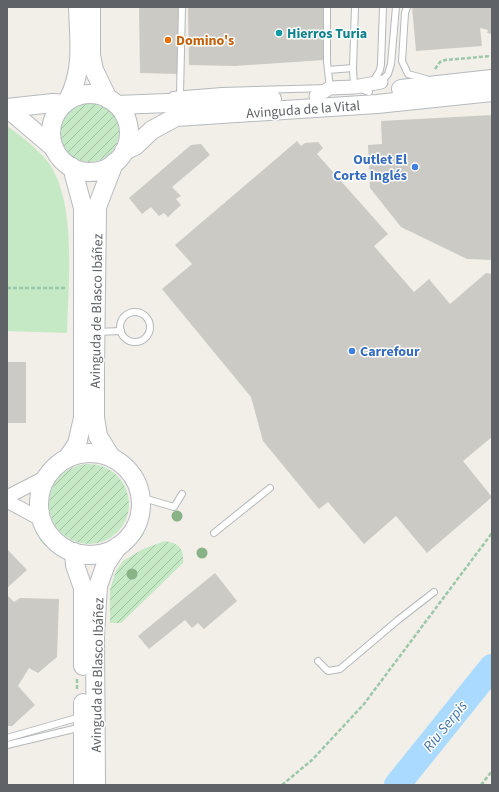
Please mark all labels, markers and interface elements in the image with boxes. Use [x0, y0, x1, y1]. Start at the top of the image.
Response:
place label: Hierros Turia [287, 24, 367, 44]
marker: Hierros Turia [274, 28, 284, 38]
place label: Domino's [176, 31, 234, 51]
marker: Domino's [163, 35, 173, 45]
street label: Avinguda de la Vital [245, 96, 361, 124]
place label: Outlet El Corte Inglés [333, 150, 407, 186]
marker: Outlet El Corte Inglés [410, 162, 420, 172]
street label: Avinguda de Blasco Ibáñez [86, 233, 108, 389]
place label: Carrefour [360, 342, 420, 362]
marker: Carrefour [347, 346, 357, 356]
street label: Avinguda de Blasco Ibáñez [87, 597, 109, 753]
water label: Riu Serpis [418, 696, 473, 756]

